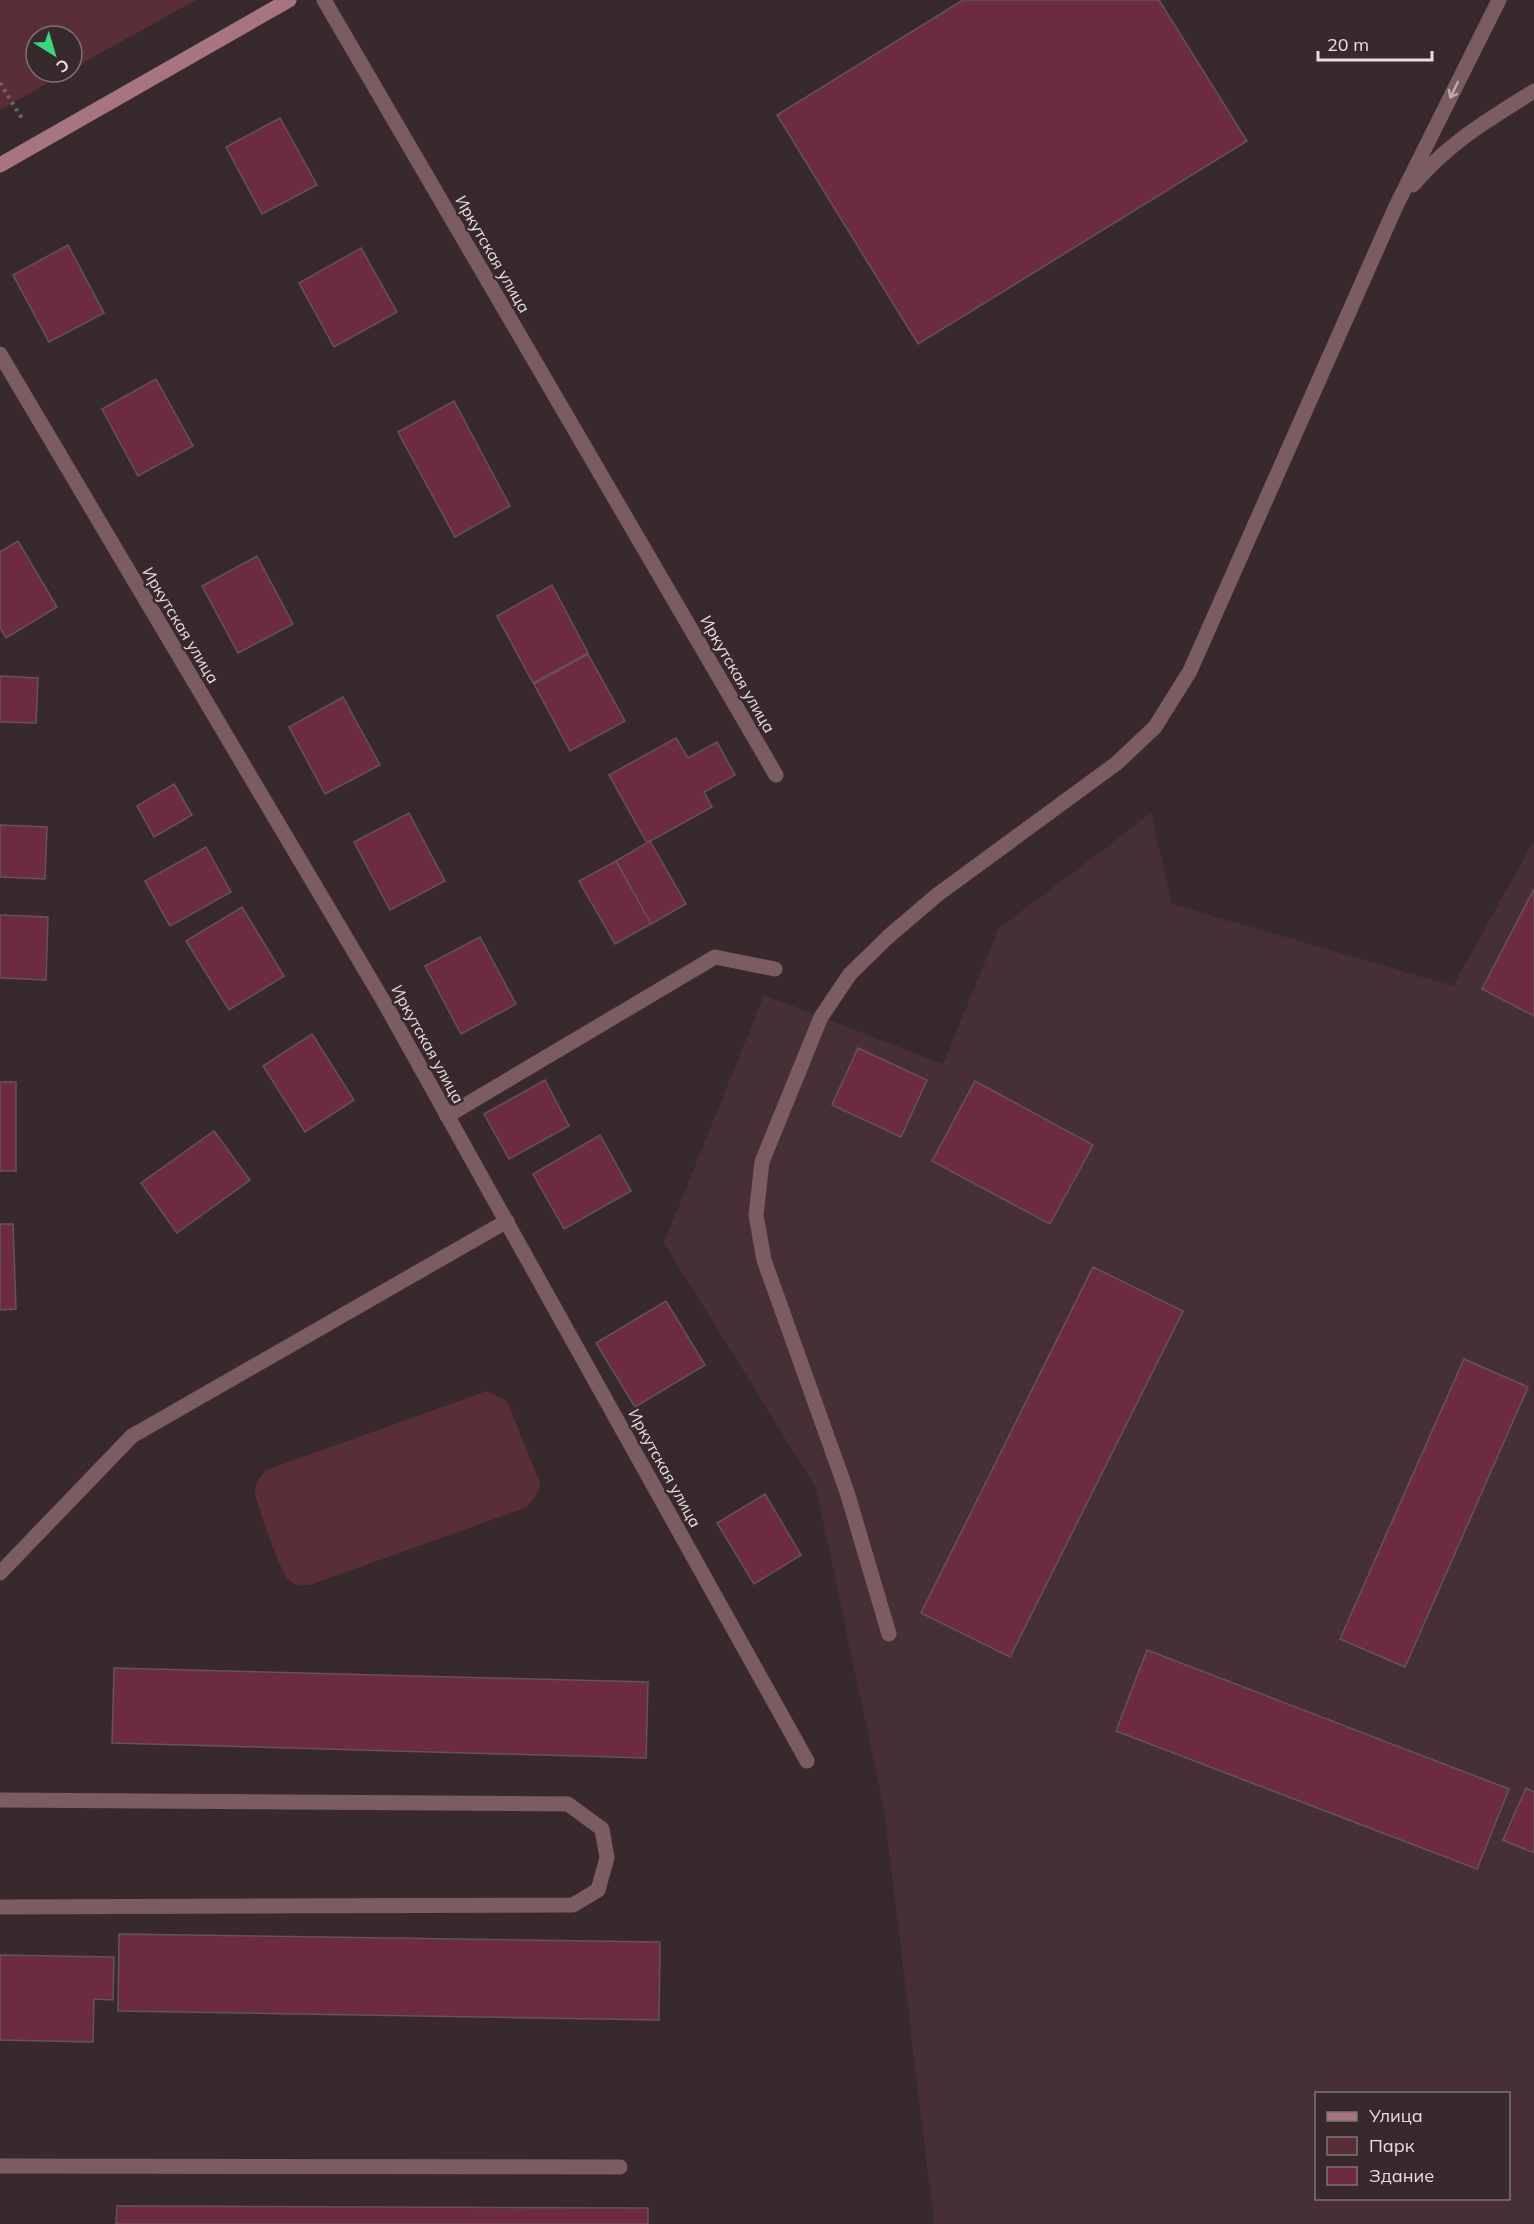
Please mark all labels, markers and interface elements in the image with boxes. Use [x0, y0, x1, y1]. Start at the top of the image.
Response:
north arrow [24, 24, 84, 84]
scale bar [1318, 24, 1432, 62]
text: 20 m [1327, 33, 1369, 56]
text: С [53, 55, 73, 77]
one-way arrow [1447, 81, 1459, 99]
street label: Иркутская улица [451, 192, 535, 316]
street label: Иркутская улица [138, 563, 224, 687]
street label: Иркутская улица [696, 612, 780, 736]
street label: Иркутская улица [387, 981, 469, 1107]
street label: Иркутская улица [624, 1405, 706, 1531]
legend [1315, 2092, 1510, 2200]
text: Улица [1368, 2104, 1423, 2127]
text: Парк [1369, 2134, 1415, 2157]
text: Здание [1369, 2164, 1434, 2187]

